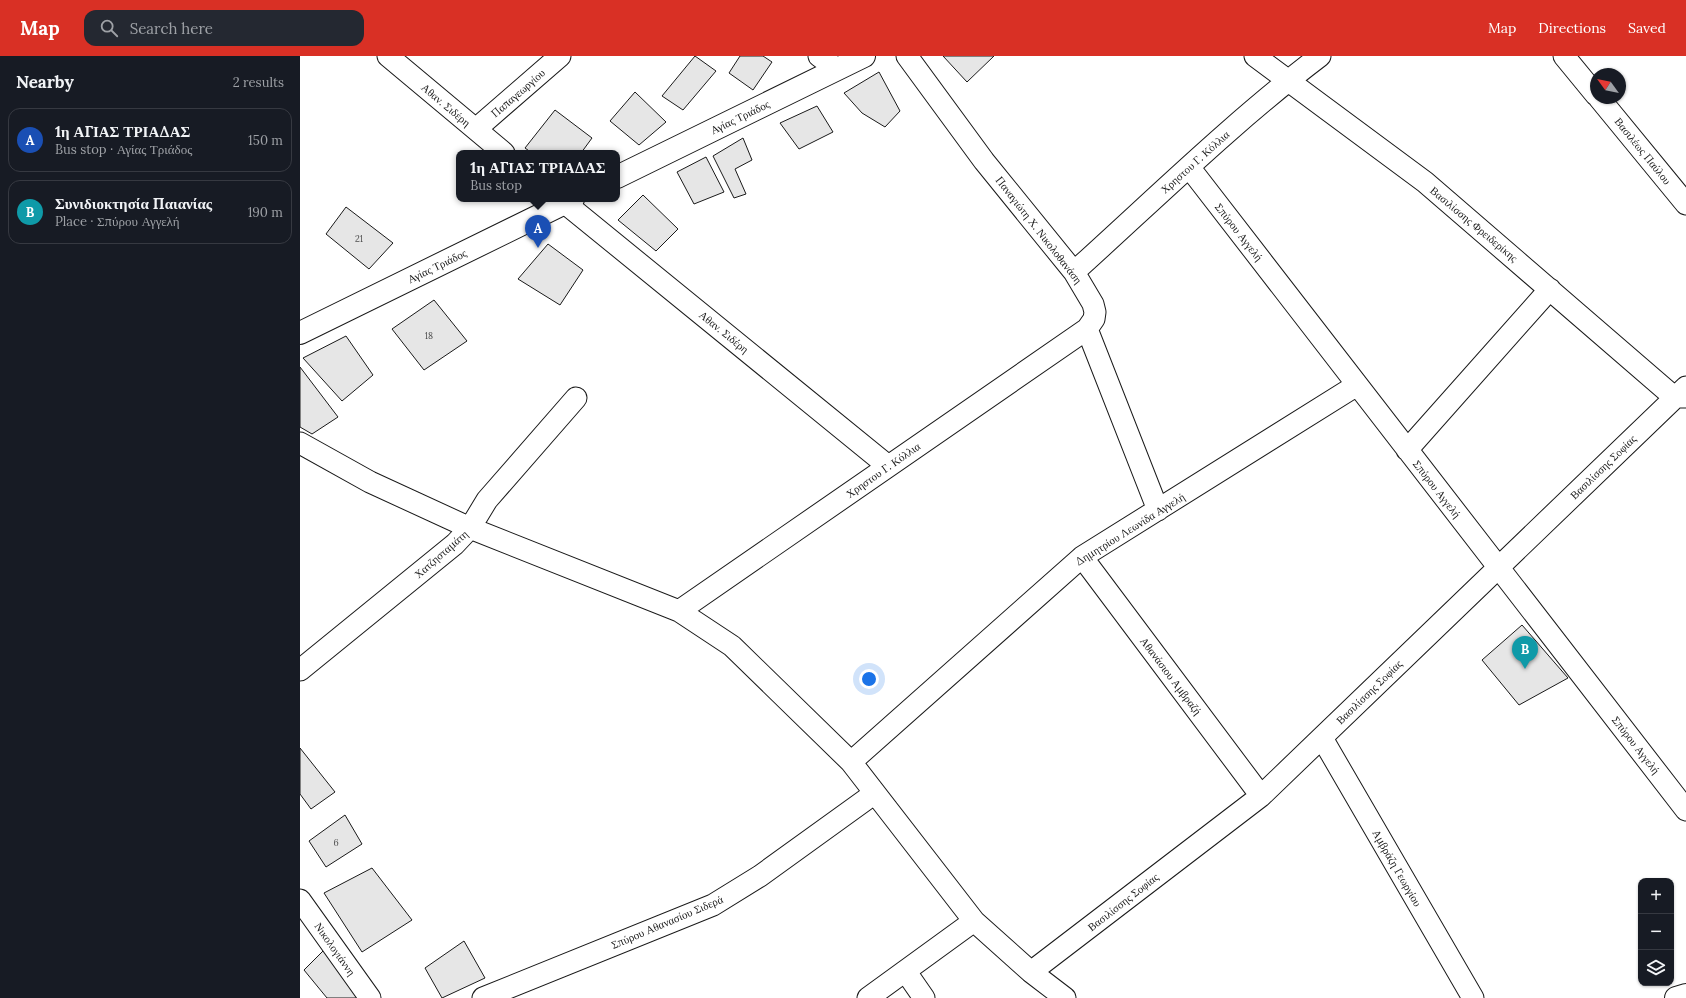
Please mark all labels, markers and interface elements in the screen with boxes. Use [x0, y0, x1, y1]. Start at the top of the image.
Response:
search box [84, 10, 364, 46]
text: Map [20, 16, 60, 40]
icon: search [98, 17, 120, 39]
text: Search here [130, 19, 213, 38]
text: Map [1488, 19, 1516, 37]
text: Directions [1538, 19, 1606, 37]
text: Saved [1628, 19, 1666, 37]
street label: Παπαγεωργίου [488, 65, 548, 120]
north arrow [1590, 68, 1626, 104]
text: Nearby [16, 71, 74, 93]
text: 2 results [233, 74, 284, 91]
street label: Αθαν. Σιδέρη [419, 80, 474, 130]
street label: Αγίας Τριάδος [708, 96, 772, 137]
street label: Βασιλέως Παύλου [1612, 115, 1675, 188]
text: 1η ΑΓΙΑΣ ΤΡΙΑΔΑΣ [55, 122, 190, 141]
street label: Χρηστου Γ. Κόλλια [1158, 127, 1232, 197]
text: A [26, 132, 34, 149]
text: 150 m [248, 132, 283, 149]
text: Bus stop · Αγίας Τριάδος [55, 141, 192, 158]
popup [456, 150, 620, 202]
text: 1η ΑΓΙΑΣ ΤΡΙΑΔΑΣ [470, 158, 606, 177]
street label: Παναγιώτη Χ. Νικολοθανάση [993, 173, 1085, 287]
text: Bus stop [470, 177, 522, 194]
street label: Βασιλίσσης Φρειδερίκης [1427, 183, 1521, 265]
text: Συνιδιοκτησία Παιανίας [55, 194, 212, 213]
street label: Σπύρου Αγγελή [1212, 200, 1266, 264]
text: B [26, 204, 34, 221]
text: 190 m [248, 204, 283, 221]
text: Place · Σπύρου Αγγελή [55, 213, 180, 230]
pin: A [525, 215, 551, 248]
house number: 21 [355, 233, 363, 244]
street label: Αγίας Τριάδος [405, 245, 469, 286]
street label: Αθαν. Σιδέρη [696, 308, 752, 356]
house number: 18 [425, 330, 433, 341]
street label: Βασιλίσσης Σοφίας [1567, 431, 1639, 502]
street label: Χρηστου Γ. Κόλλια [843, 439, 923, 501]
street label: Σπύρου Αγγελή [1410, 457, 1464, 521]
street label: Δημητρίου Λεωνίδα Αγγελή [1073, 489, 1188, 568]
street label: Χατζησταμάτη [411, 527, 471, 581]
street label: Αθανάσιου Αμβραζή [1137, 634, 1205, 718]
pin: B [1512, 636, 1538, 669]
street label: Βασιλίσσης Σοφίας [1333, 656, 1405, 727]
your location [859, 669, 879, 689]
street label: Σπύρου Αγγελή [1609, 713, 1663, 777]
street label: Αμβράζη Γεωργίου [1369, 827, 1425, 909]
house number: 6 [333, 837, 339, 848]
street label: Βασιλίσσης Σοφίας [1085, 869, 1162, 934]
map controls [1638, 878, 1674, 986]
button: + [1638, 878, 1674, 914]
street label: Σπύρου Αθανασίου Σιδερά [609, 892, 725, 952]
button: − [1638, 914, 1674, 950]
street label: Νικολογιάννη [312, 920, 359, 979]
button: layers [1638, 950, 1674, 986]

